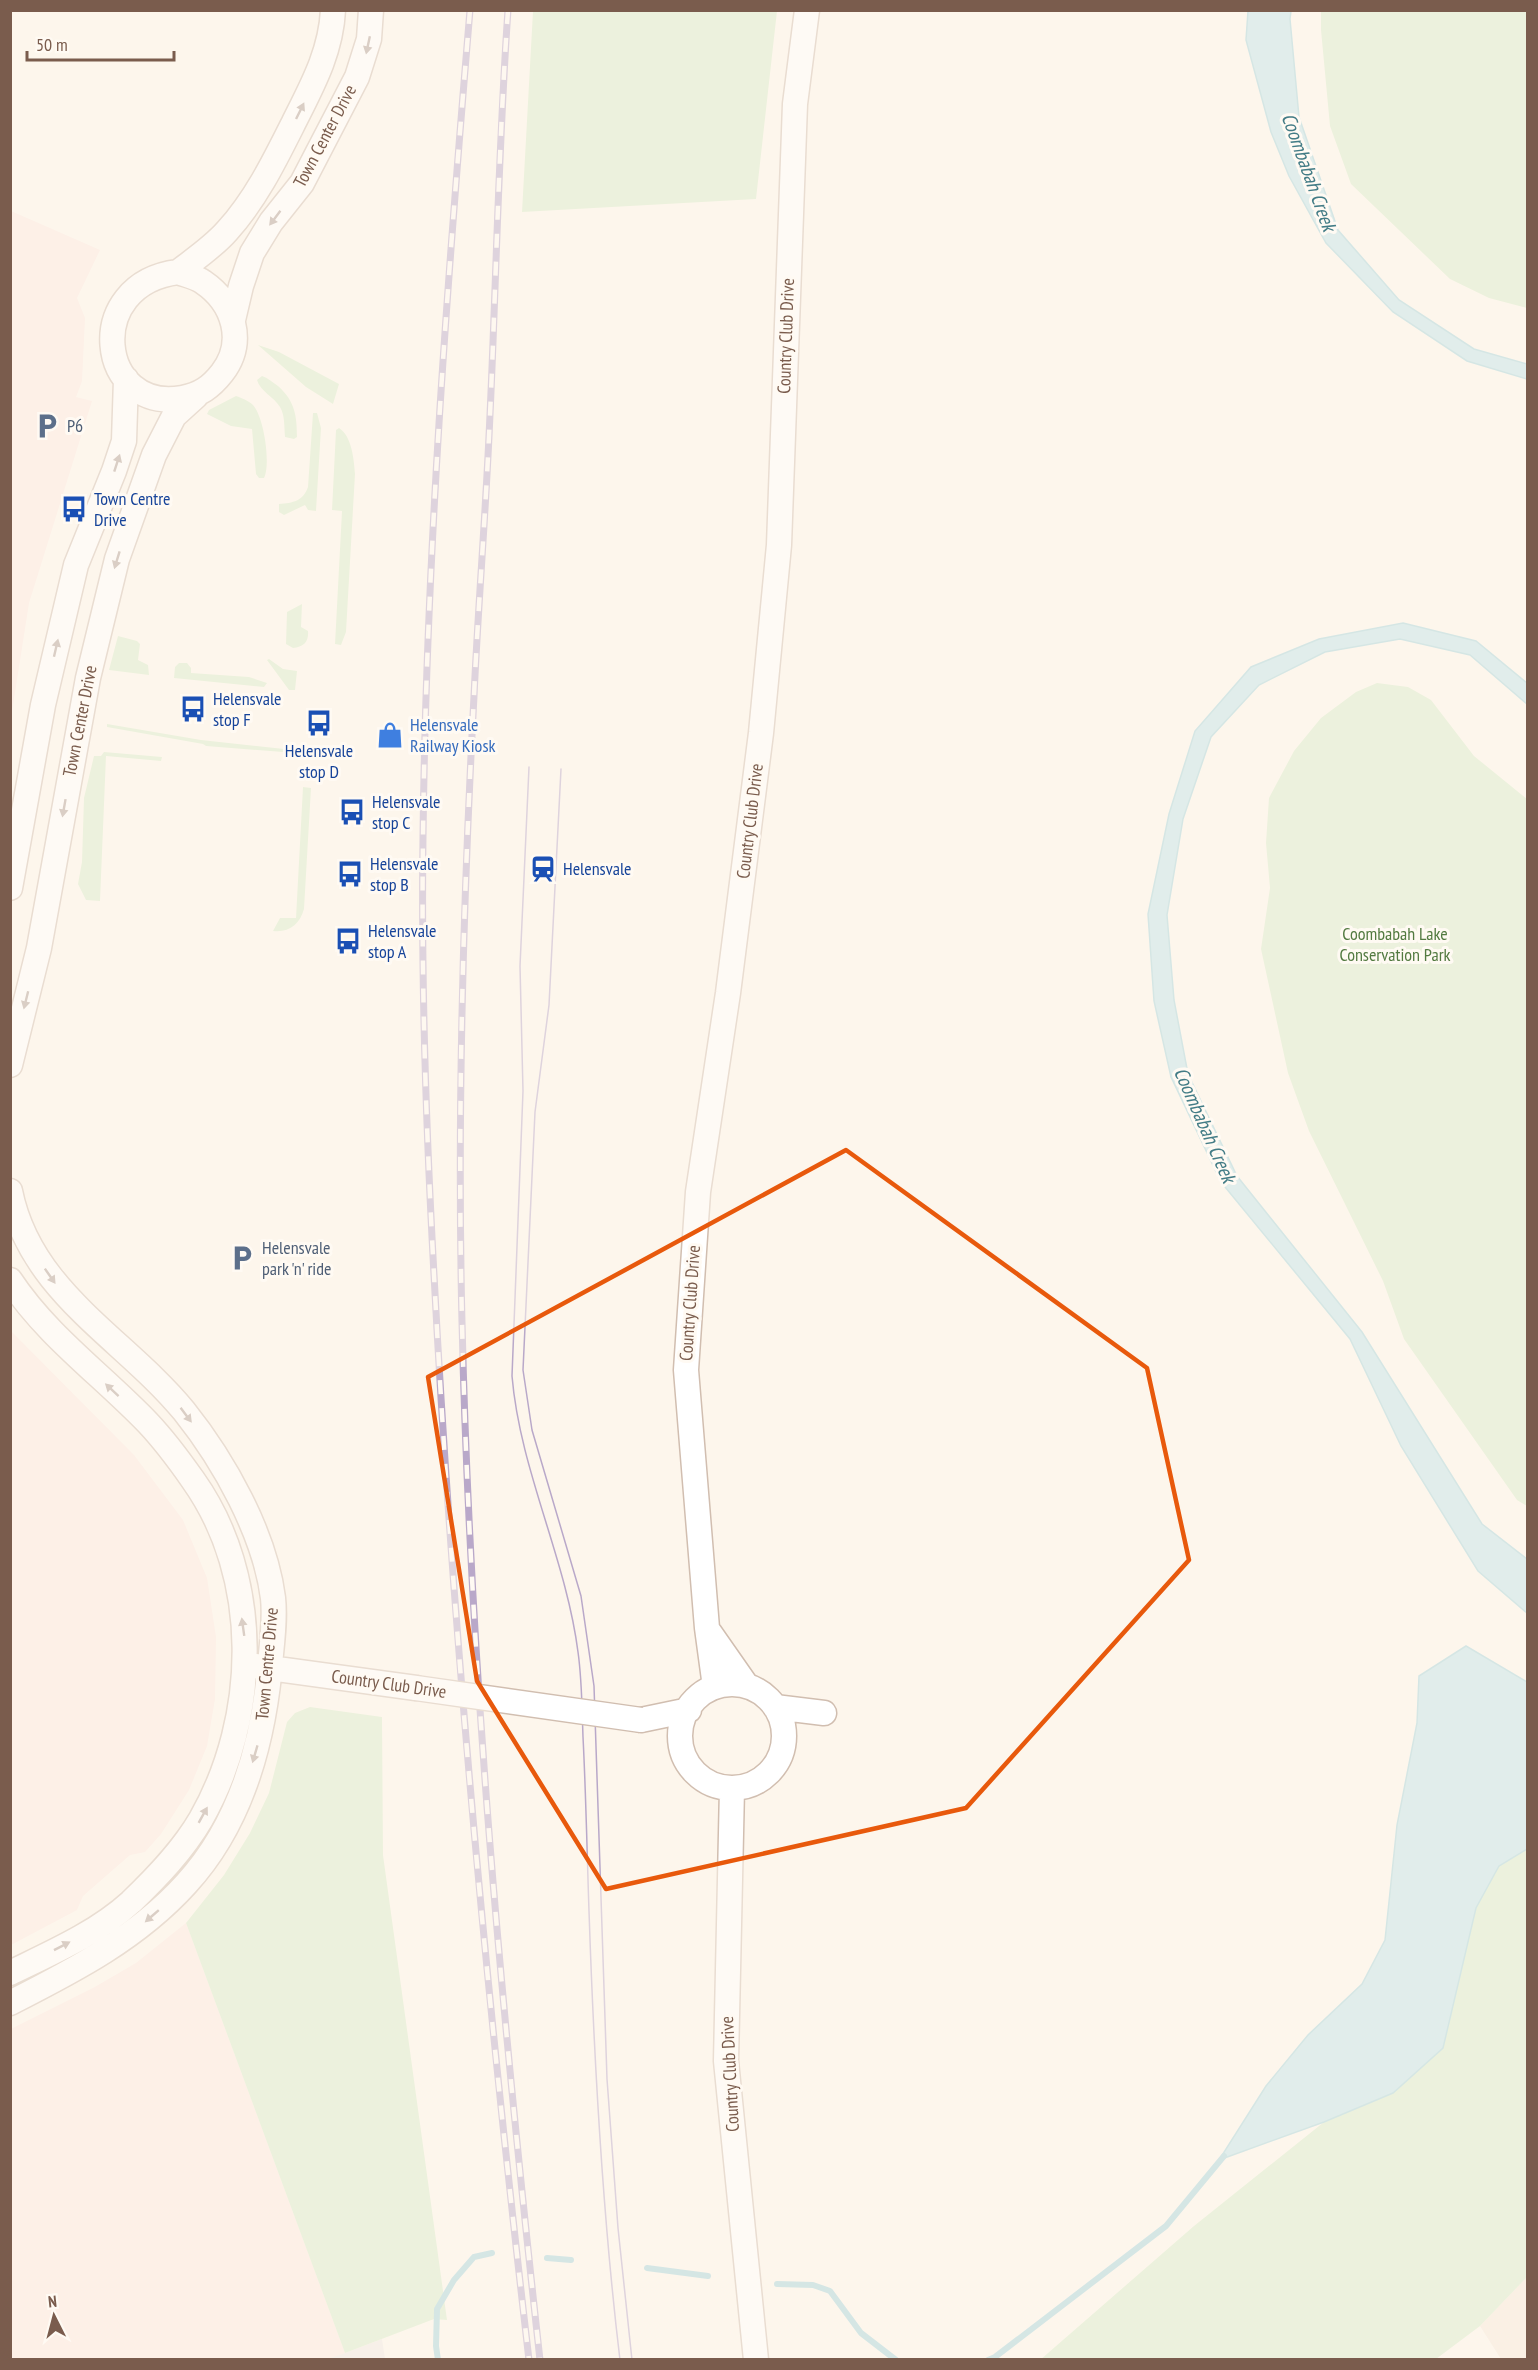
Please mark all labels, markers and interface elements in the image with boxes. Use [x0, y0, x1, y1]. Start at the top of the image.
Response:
scale bar [27, 24, 174, 62]
text: 50 m [36, 33, 68, 56]
one-way arrow [363, 35, 372, 54]
street label: Town Center Drive [288, 81, 361, 191]
one-way arrow [295, 102, 304, 119]
water label: Coombabah Creek [1276, 109, 1343, 237]
one-way arrow [268, 210, 281, 226]
street label: Country Club Drive [772, 278, 799, 394]
parking icon: P6 [32, 411, 62, 441]
place label: P6 [67, 414, 83, 437]
one-way arrow [113, 454, 122, 472]
place label: Town Centre Drive [94, 487, 171, 531]
bus stop icon: Town Centre Drive [59, 494, 89, 524]
one-way arrow [112, 551, 121, 569]
one-way arrow [52, 638, 62, 657]
street label: Town Center Drive [57, 663, 102, 779]
place label: Helensvale stop F [213, 687, 282, 731]
bus stop icon: Helensvale stop F [178, 694, 208, 724]
bus stop icon: Helensvale stop D [304, 708, 334, 738]
place label: Helensvale Railway Kiosk [410, 713, 495, 757]
shop icon: Helensvale Railway Kiosk [375, 720, 405, 750]
place label: Helensvale stop D [285, 739, 353, 783]
street label: Country Club Drive [731, 762, 768, 880]
place label: Helensvale stop C [372, 790, 441, 834]
bus stop icon: Helensvale stop C [337, 797, 367, 827]
one-way arrow [59, 799, 68, 818]
place label: Helensvale stop B [370, 852, 439, 896]
station icon: Helensvale [528, 854, 558, 884]
place label: Helensvale [563, 857, 632, 880]
bus stop icon: Helensvale stop B [335, 859, 365, 889]
place label: Helensvale stop A [368, 919, 437, 963]
park label: Coombabah Lake Conservation Park [1339, 922, 1451, 966]
bus stop icon: Helensvale stop A [333, 926, 363, 956]
one-way arrow [20, 990, 30, 1009]
water label: Coombabah Creek [1168, 1063, 1243, 1189]
place label: Helensvale park 'n' ride [262, 1236, 331, 1280]
parking icon: Helensvale park 'n' ride [227, 1243, 257, 1273]
street label: Country Club Drive [674, 1244, 705, 1362]
one-way arrow [43, 1268, 55, 1284]
one-way arrow [106, 1383, 120, 1397]
one-way arrow [179, 1407, 192, 1423]
street label: Town Centre Drive [250, 1607, 283, 1721]
one-way arrow [238, 1618, 248, 1637]
street label: Country Club Drive [330, 1664, 448, 1703]
one-way arrow [250, 1745, 259, 1763]
one-way arrow [198, 1806, 208, 1823]
one-way arrow [144, 1910, 160, 1923]
one-way arrow [54, 1941, 71, 1951]
street label: Country Club Drive [715, 2016, 744, 2132]
north arrow [24, 2286, 84, 2346]
text: N [47, 2291, 58, 2311]

